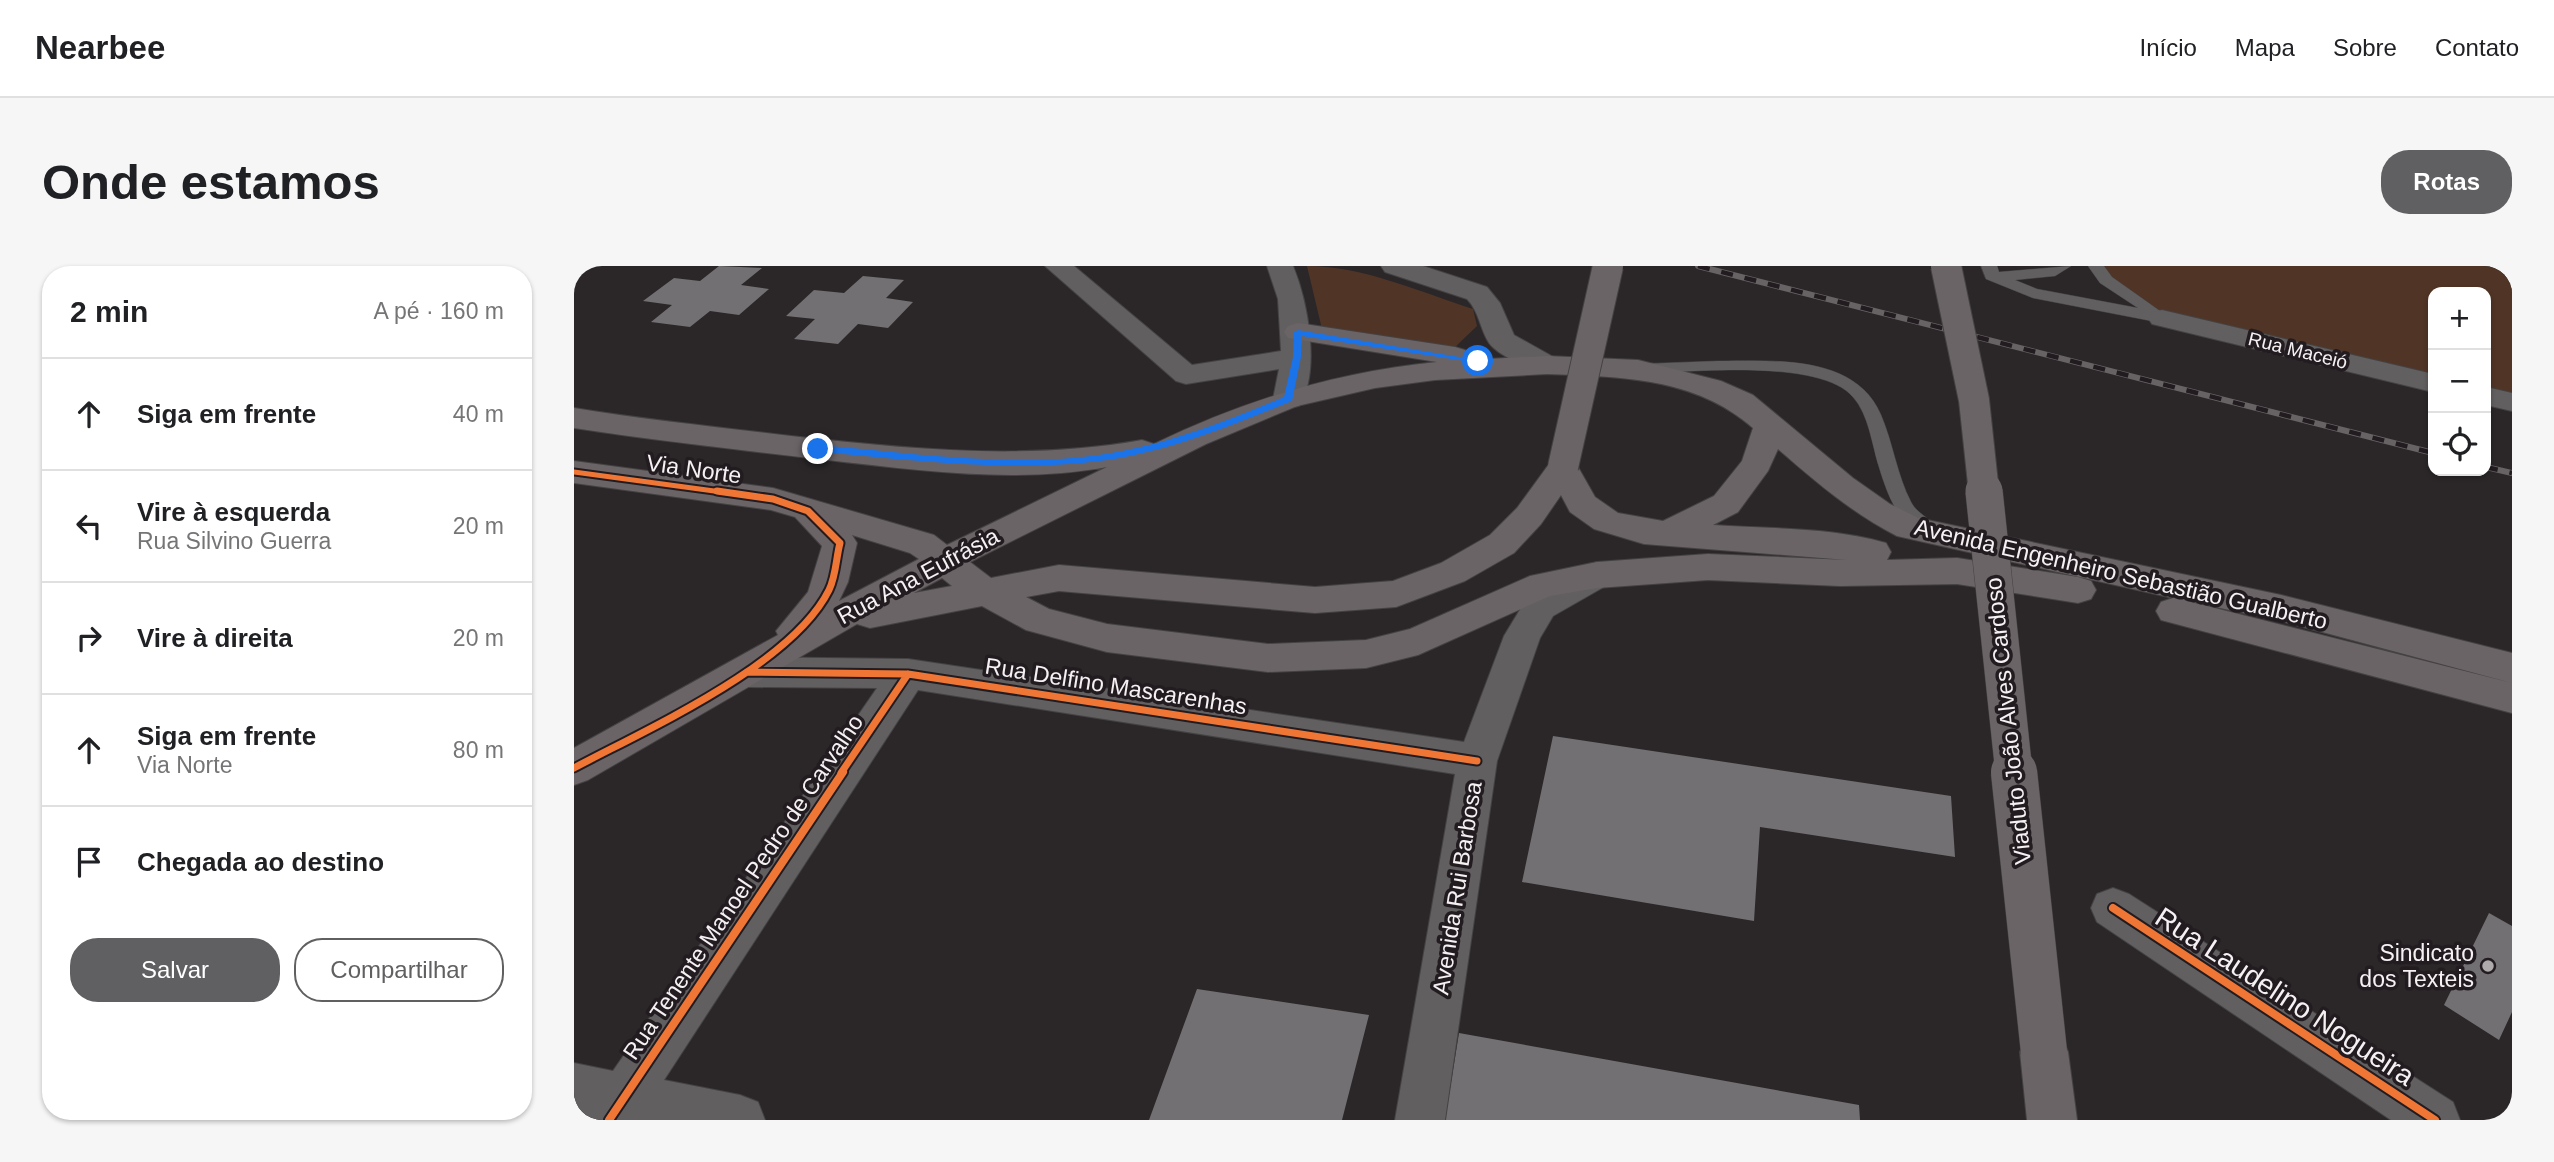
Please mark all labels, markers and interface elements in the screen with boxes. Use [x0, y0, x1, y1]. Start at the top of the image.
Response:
text: Nearbee [35, 29, 165, 66]
text: Início [2139, 34, 2197, 61]
text: Mapa [2235, 34, 2295, 61]
text: Sobre [2333, 34, 2397, 61]
text: Contato [2435, 34, 2519, 61]
button: Rotas [2381, 150, 2512, 214]
text: Onde estamos [42, 155, 380, 209]
map controls [2428, 287, 2491, 476]
button: + [2428, 287, 2491, 350]
text: 2 min [70, 295, 148, 328]
text: A pé · 160 m [374, 298, 504, 324]
street label: Rua Maceió [2246, 328, 2350, 373]
route start [1462, 345, 1493, 376]
button: − [2428, 350, 2491, 413]
icon: ahead [70, 395, 108, 433]
text: Siga em frente [137, 399, 316, 429]
text: 40 m [453, 401, 504, 427]
button: locate [2428, 413, 2491, 476]
route end [802, 433, 833, 464]
street label: Via Norte [645, 449, 743, 489]
text: Vire à esquerda [137, 497, 330, 527]
icon: left [70, 507, 108, 545]
text: 20 m [453, 513, 504, 539]
street label: Avenida Engenheiro Sebastião Gualberto [1912, 514, 2330, 634]
street label: Rua Ana Eufrásia [833, 522, 1003, 629]
text: Rua Silvino Guerra [137, 528, 331, 554]
street label: Viaduto João Alves Cardoso [1980, 576, 2036, 866]
icon: right [70, 619, 108, 657]
text: Vire à direita [137, 623, 293, 653]
text: 20 m [453, 625, 504, 651]
street label: Rua Delfino Mascarenhas [983, 652, 1249, 720]
street label: Rua Tenente Manoel Pedro de Carvalho [618, 710, 868, 1064]
text: Siga em frente [137, 721, 316, 751]
icon: ahead [70, 731, 108, 769]
text: 80 m [453, 737, 504, 763]
text: Via Norte [137, 752, 232, 778]
street label: Avenida Rui Barbosa [1427, 779, 1487, 997]
icon: arrive [70, 843, 108, 881]
text: Chegada ao destino [137, 847, 384, 877]
street label: Rua Laudelino Nogueira [2150, 901, 2420, 1092]
button: Salvar [70, 938, 280, 1002]
button: Compartilhar [294, 938, 504, 1002]
place label: Sindicato dos Texteis [2359, 940, 2474, 992]
marker: Sindicato dos Texteis [2480, 958, 2496, 974]

